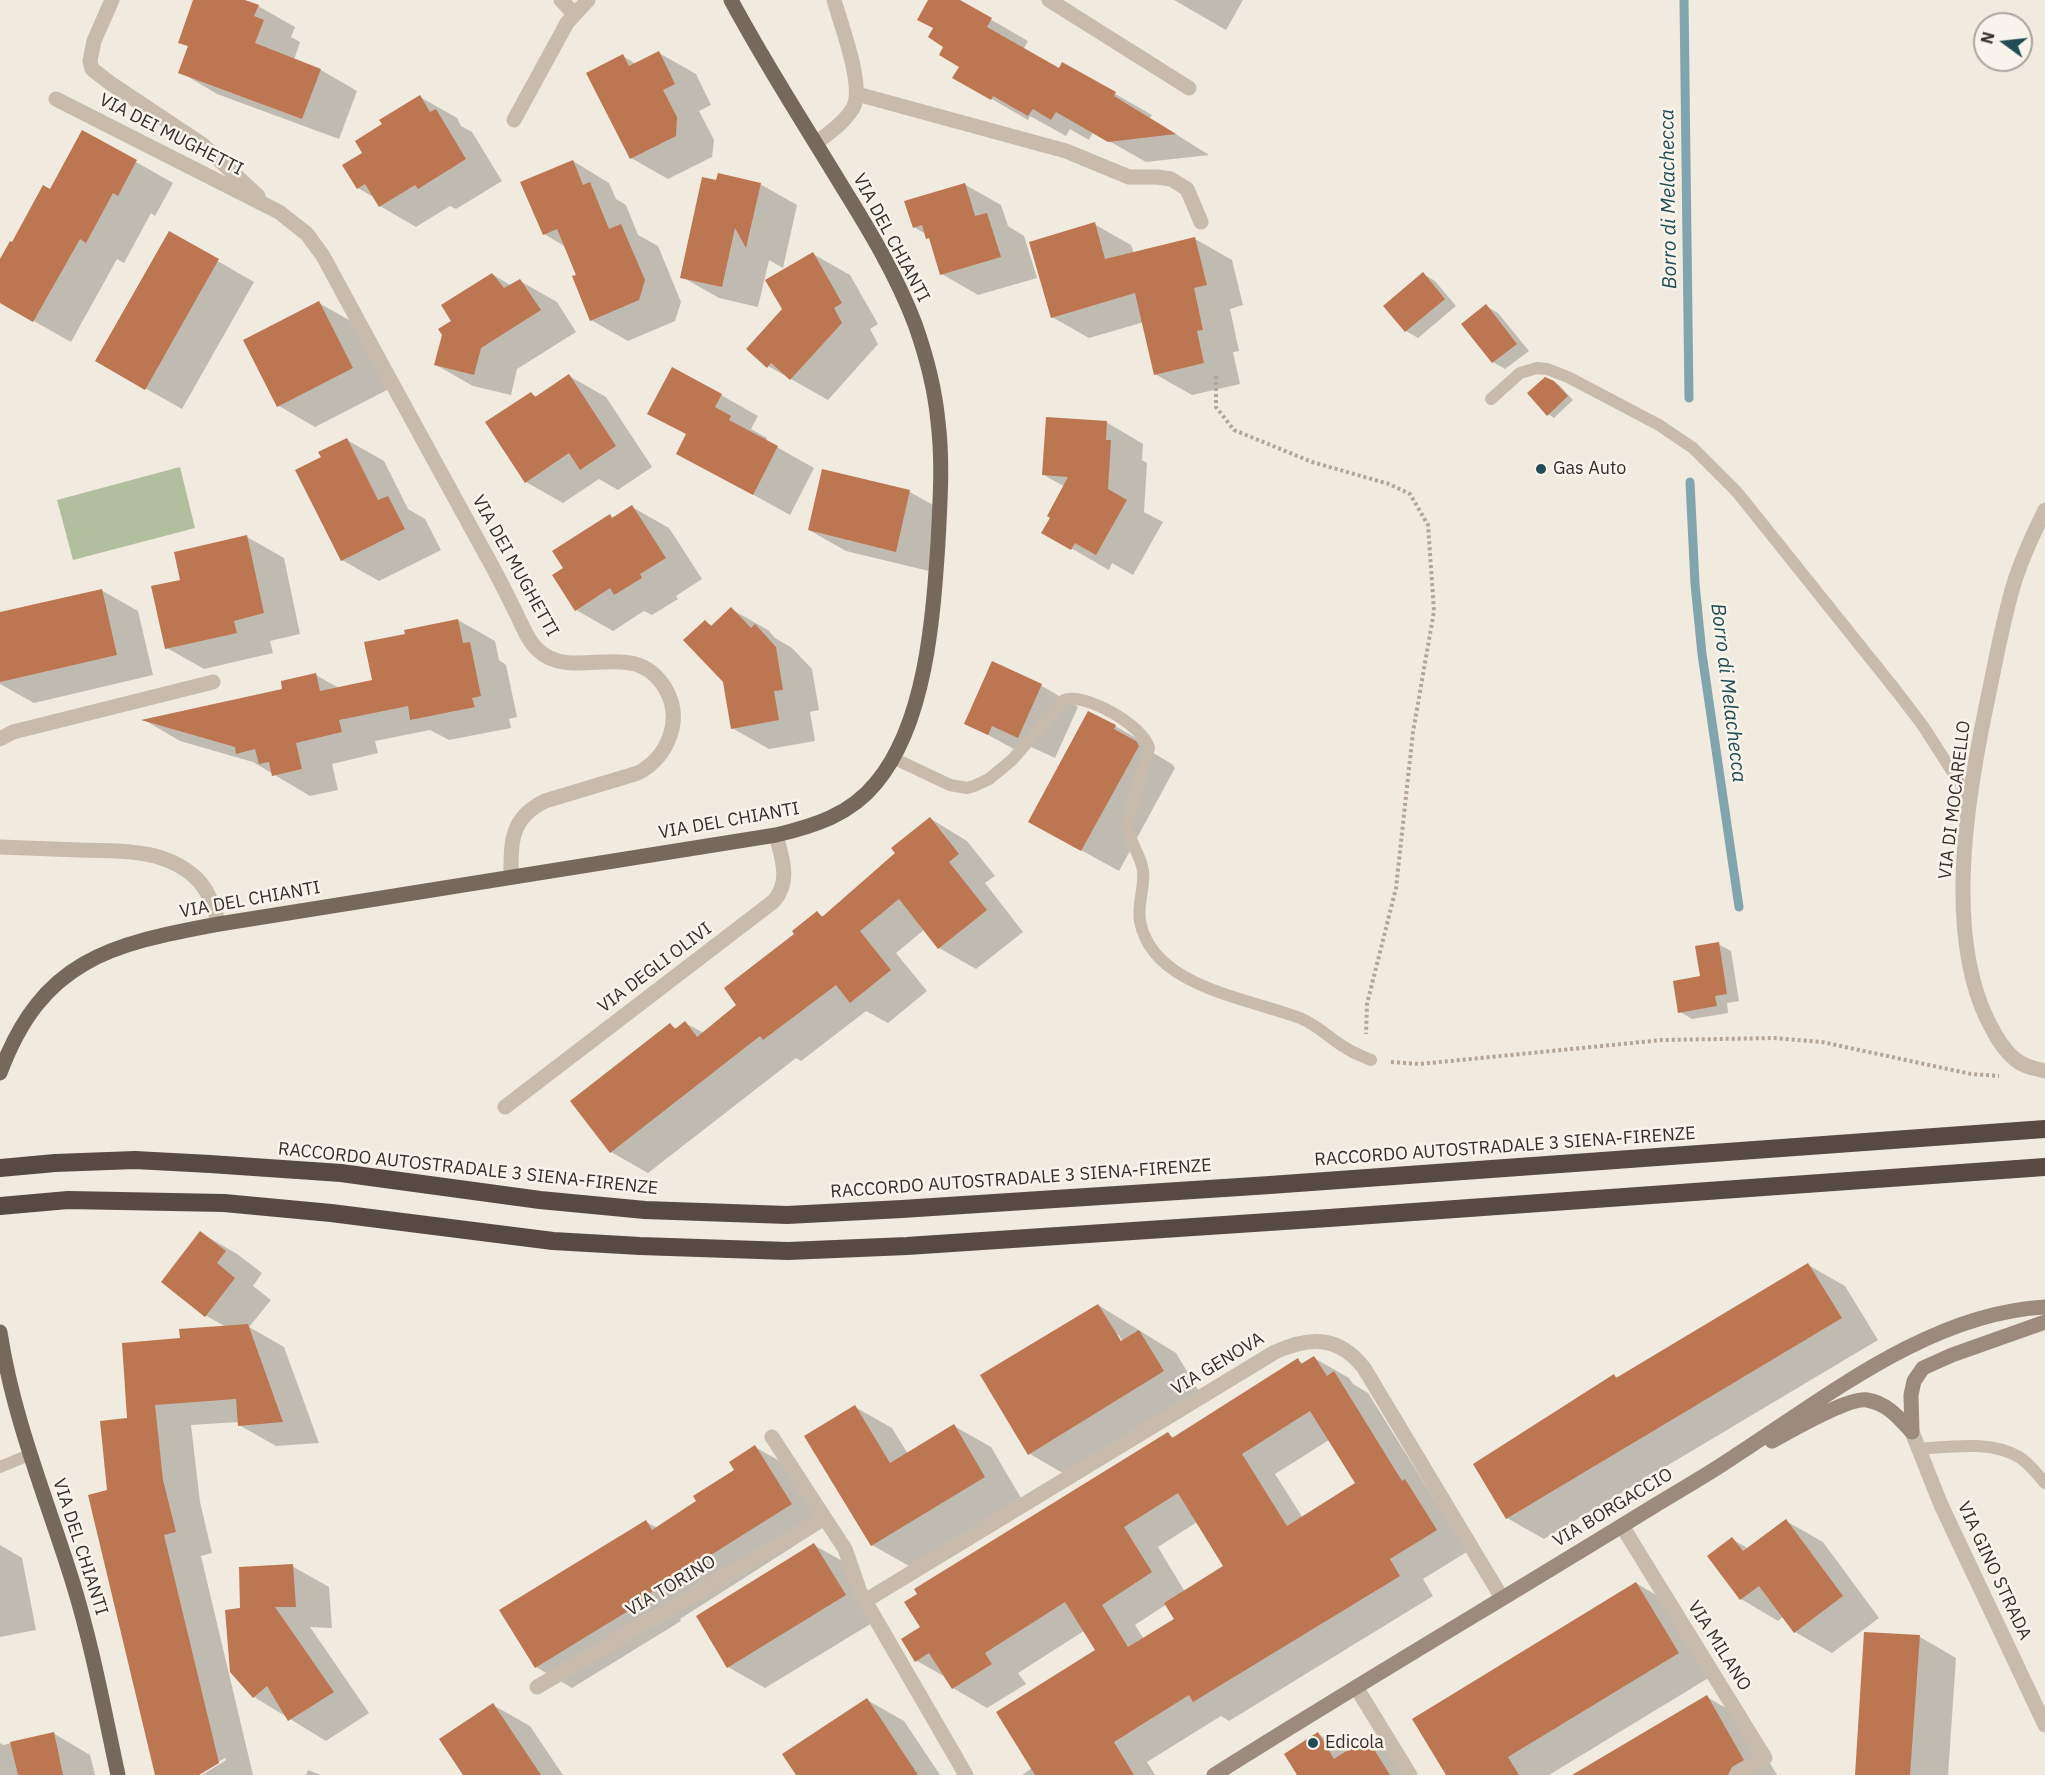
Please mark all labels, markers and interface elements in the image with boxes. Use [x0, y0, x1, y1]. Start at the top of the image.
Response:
north arrow [1973, 12, 2033, 72]
text: N [1976, 30, 1999, 46]
street label: VIA DEI MUGHETTI [95, 89, 247, 181]
water label: Borro di Melachecca [1655, 109, 1683, 289]
street label: VIA DEL CHIANTI [848, 170, 934, 306]
place label: Gas Auto [1553, 458, 1626, 480]
marker: Gas Auto [1534, 462, 1548, 476]
street label: VIA DEI MUGHETTI [467, 491, 563, 641]
water label: Borro di Melachecca [1705, 602, 1751, 784]
street label: VIA DI MOCARELLO [1935, 719, 1975, 881]
street label: VIA DEL CHIANTI [657, 798, 801, 844]
street label: VIA DEL CHIANTI [178, 877, 322, 923]
street label: VIA DEGLI OLIVI [594, 918, 716, 1018]
street label: RACCORDO AUTOSTRADALE 3 SIENA-FIRENZE [1314, 1123, 1696, 1171]
street label: RACCORDO AUTOSTRADALE 3 SIENA-FIRENZE [277, 1138, 659, 1200]
street label: RACCORDO AUTOSTRADALE 3 SIENA-FIRENZE [830, 1155, 1212, 1203]
street label: VIA GENOVA [1168, 1328, 1268, 1400]
street label: VIA BORGACCIO [1549, 1464, 1677, 1552]
street label: VIA DEL CHIANTI [48, 1476, 112, 1618]
street label: VIA GINO STRADA [1952, 1498, 2036, 1644]
street label: VIA TORINO [622, 1551, 720, 1621]
street label: VIA MILANO [1683, 1597, 1755, 1695]
place label: Edicola [1325, 1732, 1384, 1754]
marker: Edicola [1306, 1736, 1320, 1750]

